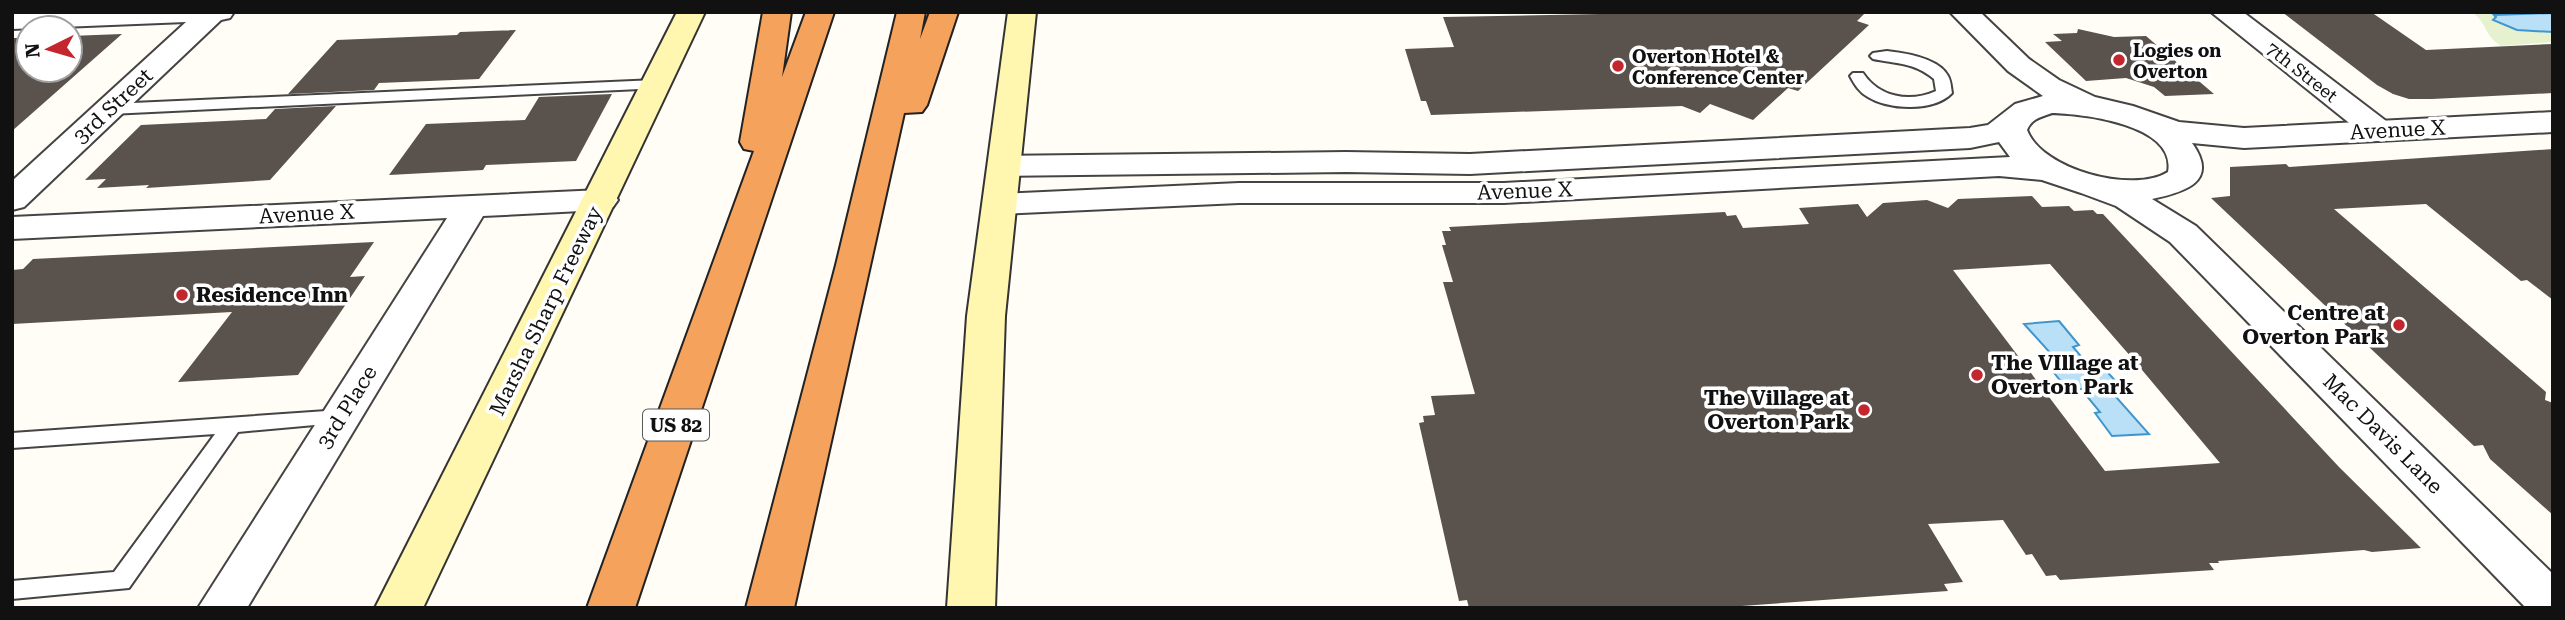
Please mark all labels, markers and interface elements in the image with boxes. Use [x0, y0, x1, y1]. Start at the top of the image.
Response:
north arrow [14, 14, 84, 84]
street label: 7th Street [2262, 38, 2342, 106]
place label: Logies on Overton [2133, 40, 2221, 82]
text: N [20, 42, 45, 59]
place label: Overton Hotel & Conference Center [1632, 46, 1804, 88]
marker: Logies on Overton [2111, 52, 2127, 68]
marker: Overton Hotel & Conference Center [1610, 58, 1626, 74]
street label: 3rd Street [69, 63, 158, 149]
street label: Avenue X [2349, 116, 2447, 144]
street label: Avenue X [1477, 177, 1573, 205]
street label: Avenue X [258, 200, 356, 228]
street label: Marsha Sharp Freeway [485, 202, 607, 420]
place label: Residence Inn [196, 283, 348, 307]
marker: Residence Inn [174, 287, 190, 303]
place label: Centre at Overton Park [2242, 301, 2385, 349]
marker: Centre at Overton Park [2391, 317, 2407, 333]
place label: The VIllage at Overton Park [1991, 351, 2139, 399]
street label: 3rd Place [312, 361, 382, 453]
marker: The VIllage at Overton Park [1969, 367, 1985, 383]
street label: Mac Davis Lane [2318, 369, 2448, 499]
place label: The Village at Overton Park [1704, 386, 1850, 434]
marker: The Village at Overton Park [1856, 402, 1872, 418]
road number: US 82 [643, 410, 709, 440]

